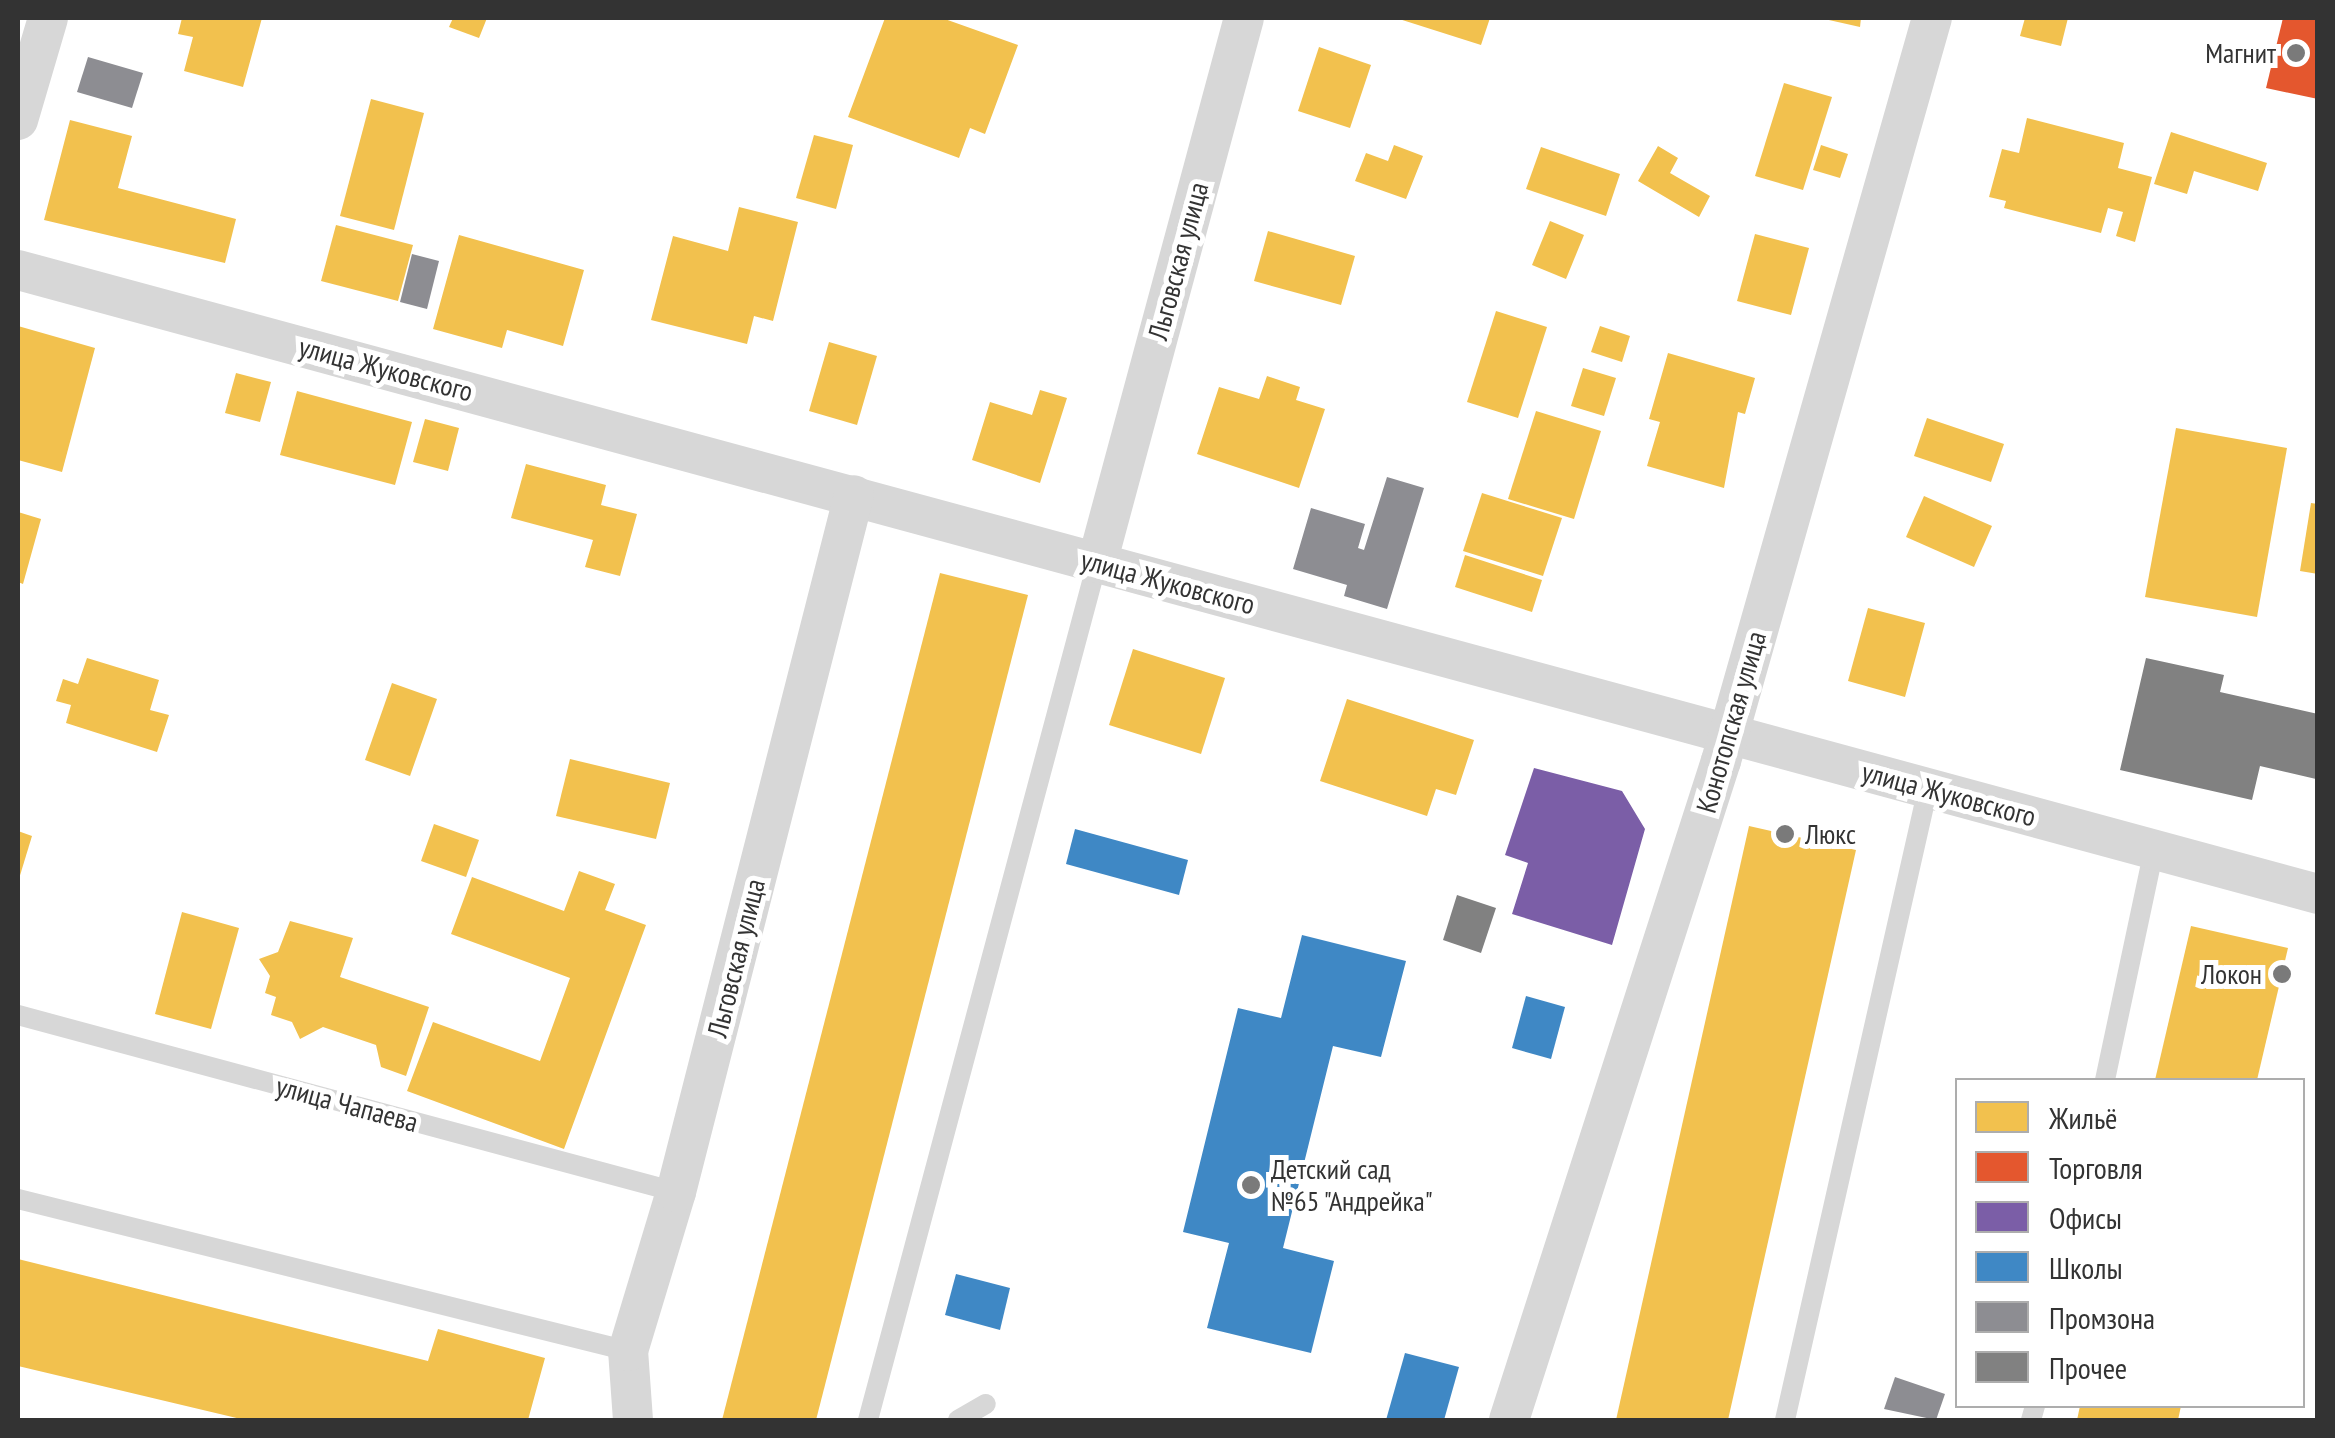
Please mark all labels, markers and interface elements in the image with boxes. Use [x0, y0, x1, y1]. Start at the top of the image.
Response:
place label: Магнит [2205, 36, 2276, 70]
marker: Магнит [2285, 42, 2307, 64]
street label: Льговская улица [1141, 178, 1215, 344]
street label: улица Жуковского [295, 330, 477, 408]
street label: улица Жуковского [1077, 543, 1259, 621]
street label: Конотопская улица [1689, 627, 1773, 817]
street label: улица Жуковского [1858, 755, 2040, 833]
place label: Люкс [1805, 817, 1856, 851]
marker: Люкс [1774, 823, 1796, 845]
street label: Льговская улица [700, 875, 772, 1041]
place label: Локон [2201, 957, 2262, 991]
marker: Локон [2271, 963, 2293, 985]
street label: улица Чапаева [272, 1069, 422, 1139]
legend [1955, 1078, 2305, 1408]
text: Жильё [2049, 1098, 2117, 1137]
text: Торговля [2049, 1148, 2143, 1187]
place label: Детский сад №65 "Андрейка" [1271, 1152, 1434, 1218]
marker: Детский сад №65 "Андрейка" [1240, 1174, 1262, 1196]
text: Офисы [2049, 1198, 2122, 1237]
text: Школы [2049, 1248, 2123, 1287]
text: Промзона [2049, 1298, 2155, 1337]
text: Прочее [2049, 1348, 2127, 1387]

